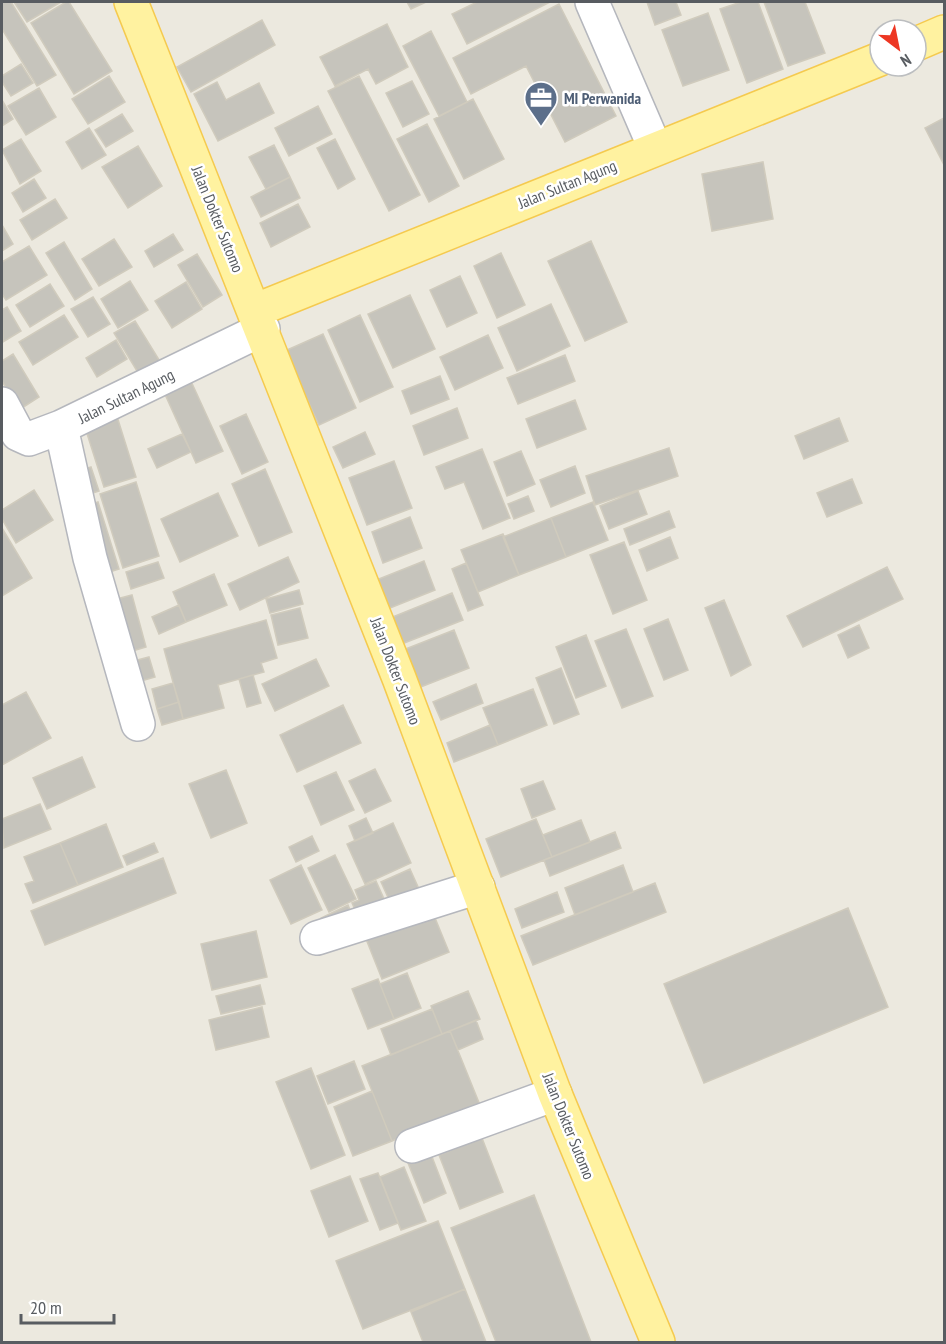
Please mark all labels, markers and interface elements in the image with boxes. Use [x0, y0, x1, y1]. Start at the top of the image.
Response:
north arrow [868, 18, 928, 78]
text: N [897, 50, 915, 71]
office icon: MI Perwanida [523, 80, 559, 127]
place label: MI Perwanida [564, 88, 641, 108]
street label: Jalan Sultan Agung [514, 155, 619, 213]
street label: Jalan Dokter Sutomo [187, 162, 249, 275]
street label: Jalan Sultan Agung [74, 364, 177, 428]
street label: Jalan Dokter Sutomo [366, 614, 426, 728]
street label: Jalan Dokter Sutomo [538, 1069, 600, 1182]
scale bar [21, 1287, 114, 1325]
text: 20 m [30, 1296, 62, 1319]

